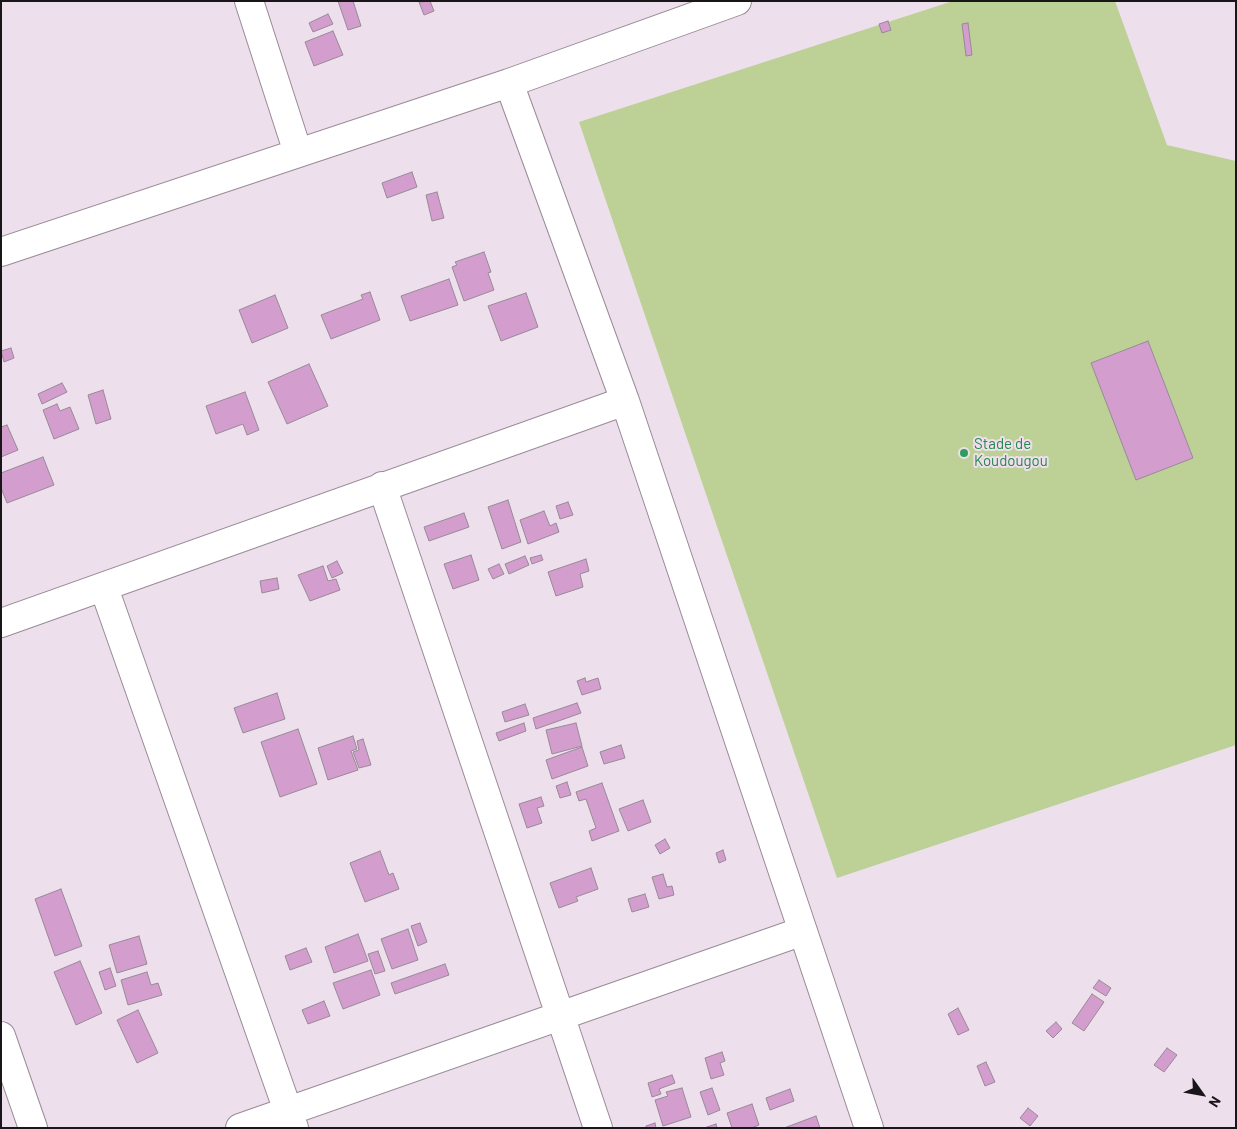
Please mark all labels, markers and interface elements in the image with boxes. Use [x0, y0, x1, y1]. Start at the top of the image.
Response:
place label: Stade de Koudougou [974, 435, 1048, 470]
marker: Stade de Koudougou [958, 447, 970, 459]
north arrow [1177, 1069, 1227, 1119]
text: N [1205, 1094, 1225, 1111]

